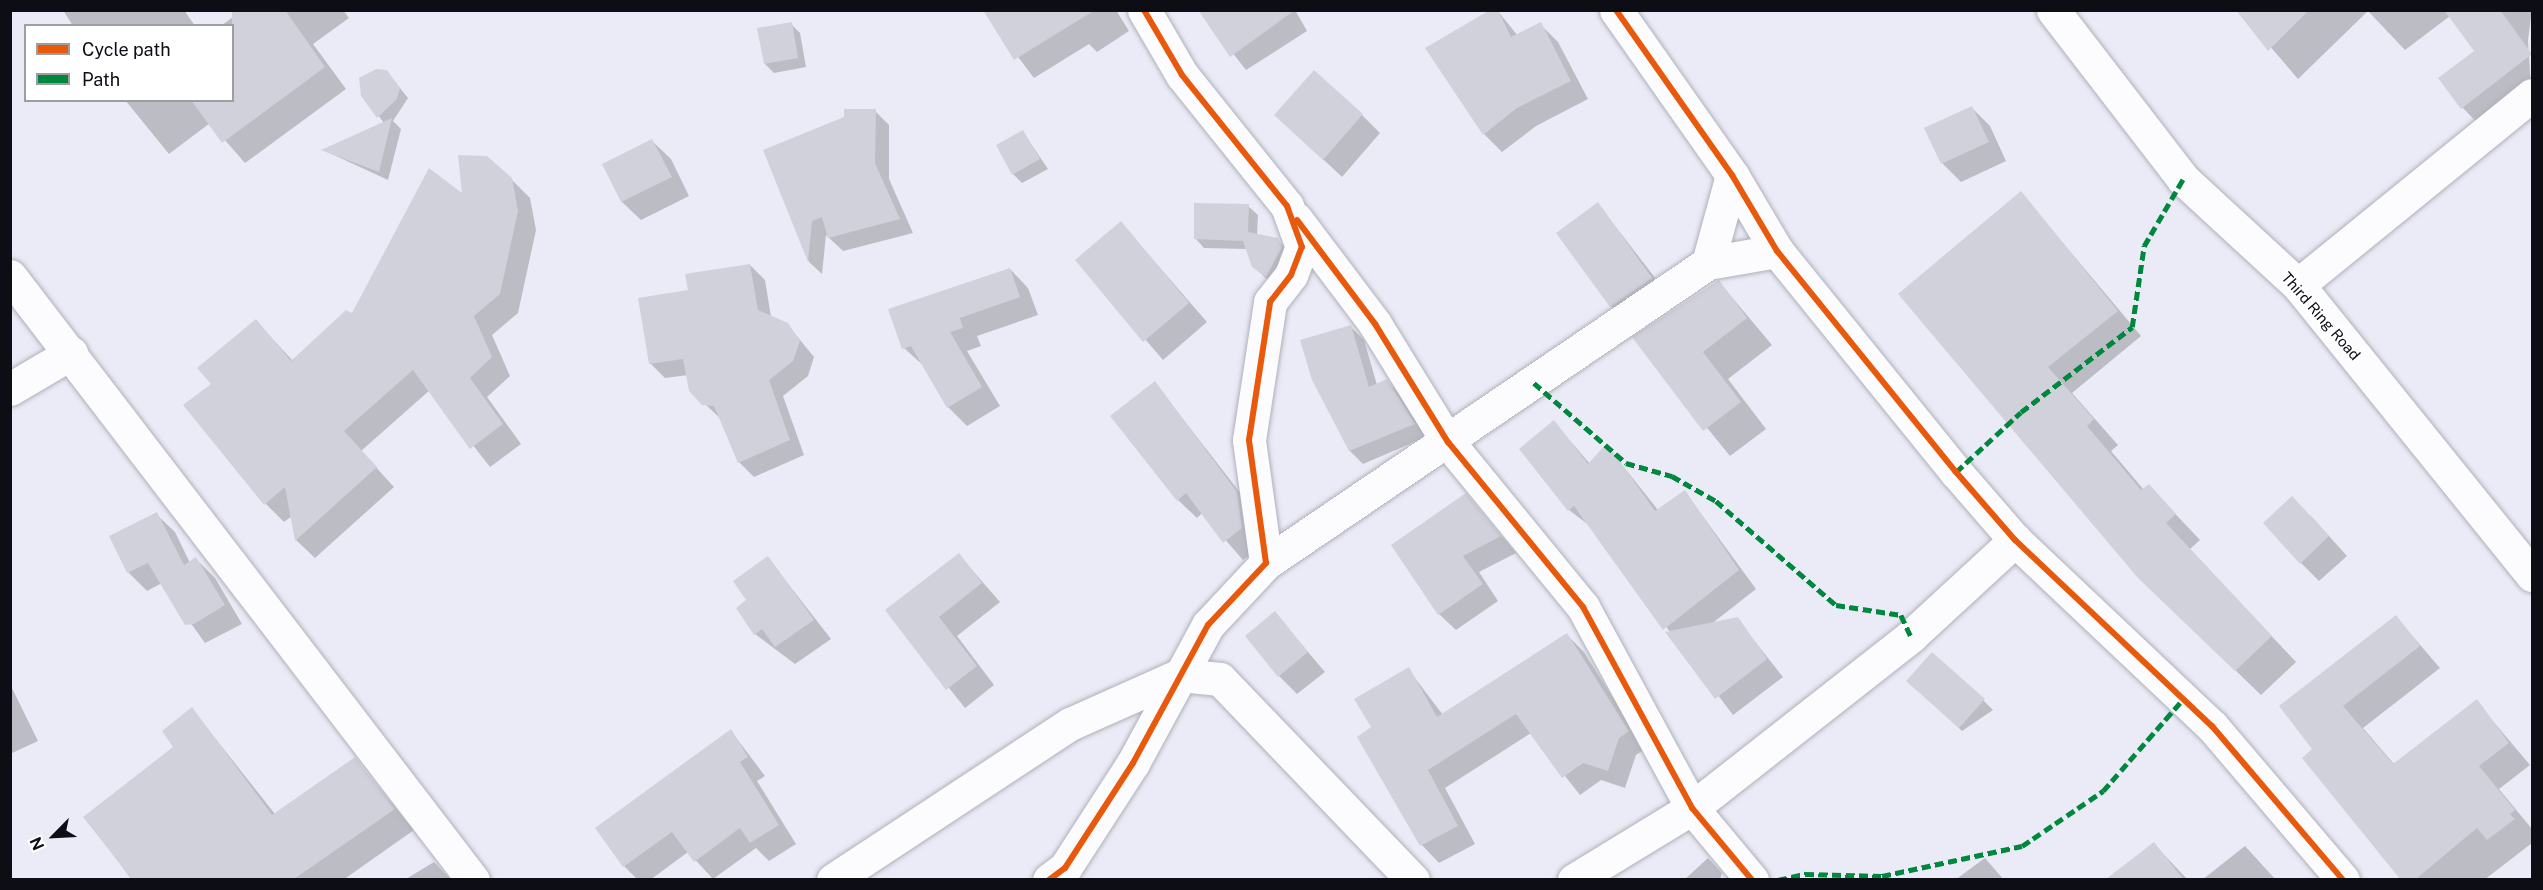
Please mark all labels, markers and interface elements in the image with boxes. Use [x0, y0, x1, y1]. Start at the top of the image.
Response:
legend [24, 24, 234, 102]
text: Cycle path [82, 39, 171, 60]
text: Path [82, 69, 120, 90]
street label: Third Ring Road [2278, 268, 2364, 364]
north arrow [24, 806, 84, 866]
text: N [26, 834, 48, 853]

